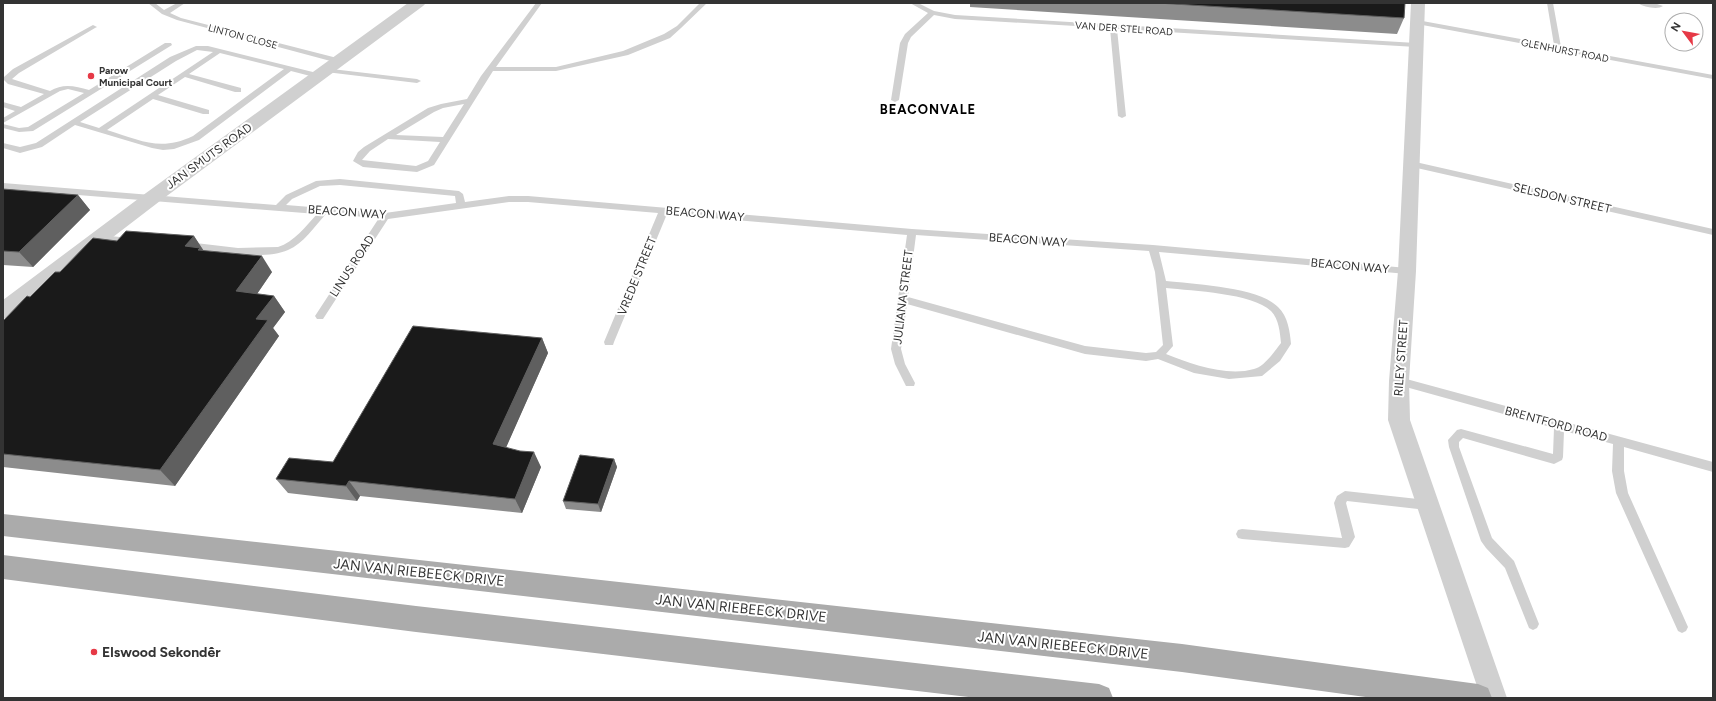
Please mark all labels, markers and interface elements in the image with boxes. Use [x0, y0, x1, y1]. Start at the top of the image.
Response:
north arrow [1664, 12, 1704, 52]
street label: VAN DER STEL ROAD [1075, 19, 1173, 38]
text: N [1668, 20, 1684, 34]
street label: LINTON CLOSE [207, 21, 279, 52]
street label: GLENHURST ROAD [1520, 36, 1610, 65]
place label: Parow Municipal Court [99, 64, 172, 89]
marker: Parow Municipal Court [86, 71, 96, 81]
district label: BEACONVALE [880, 102, 976, 117]
street label: JAN SMUTS ROAD [163, 120, 255, 192]
street label: SELSDON STREET [1512, 180, 1613, 216]
street label: BEACON WAY [307, 202, 388, 222]
street label: BEACON WAY [665, 204, 746, 224]
street label: BEACON WAY [988, 230, 1069, 250]
street label: LINUS ROAD [327, 232, 377, 300]
street label: VREDE STREET [615, 234, 659, 317]
street label: JULIANA STREET [890, 249, 916, 345]
street label: BEACON WAY [1310, 256, 1391, 276]
street label: RILEY STREET [1391, 319, 1411, 397]
street label: BRENTFORD ROAD [1503, 404, 1609, 444]
street label: JAN VAN RIEBEECK DRIVE [332, 555, 505, 590]
street label: JAN VAN RIEBEECK DRIVE [654, 591, 827, 626]
street label: JAN VAN RIEBEECK DRIVE [976, 628, 1149, 663]
place label: Elswood Sekondêr [102, 644, 221, 661]
marker: Elswood Sekondêr [89, 647, 99, 657]

